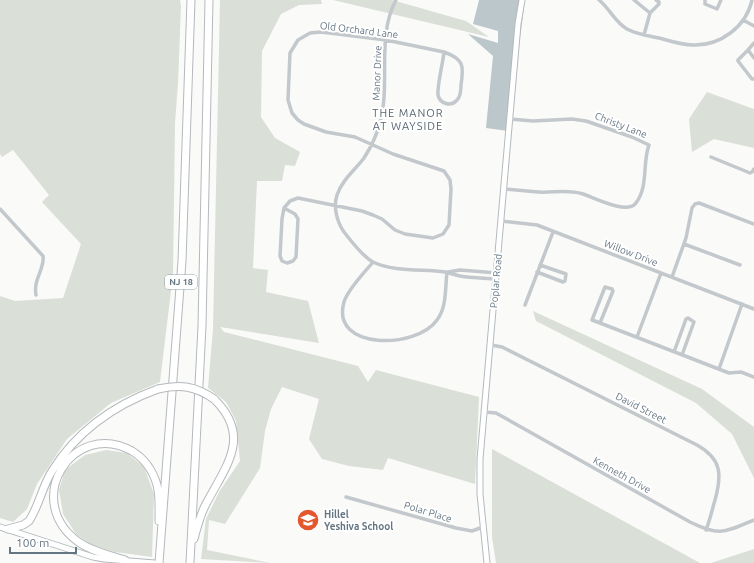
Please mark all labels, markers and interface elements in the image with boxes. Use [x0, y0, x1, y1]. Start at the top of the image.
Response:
street label: Old Orchard Lane [319, 20, 399, 40]
street label: Manor Drive [371, 45, 383, 101]
district label: THE MANOR AT WAYSIDE [372, 107, 444, 132]
street label: Christy Lane [593, 110, 649, 140]
street label: Willow Drive [603, 238, 659, 268]
street label: Poplar Road [488, 253, 504, 309]
road number: NJ 18 [165, 275, 197, 289]
street label: David Street [614, 390, 668, 426]
street label: Kenneth Drive [591, 455, 653, 495]
street label: Polar Place [403, 500, 453, 524]
school or university icon: Hillel Yeshiva School [295, 507, 321, 533]
place label: Hillel Yeshiva School [324, 509, 393, 532]
scale bar [10, 529, 76, 555]
text: 100 m [16, 536, 49, 549]

